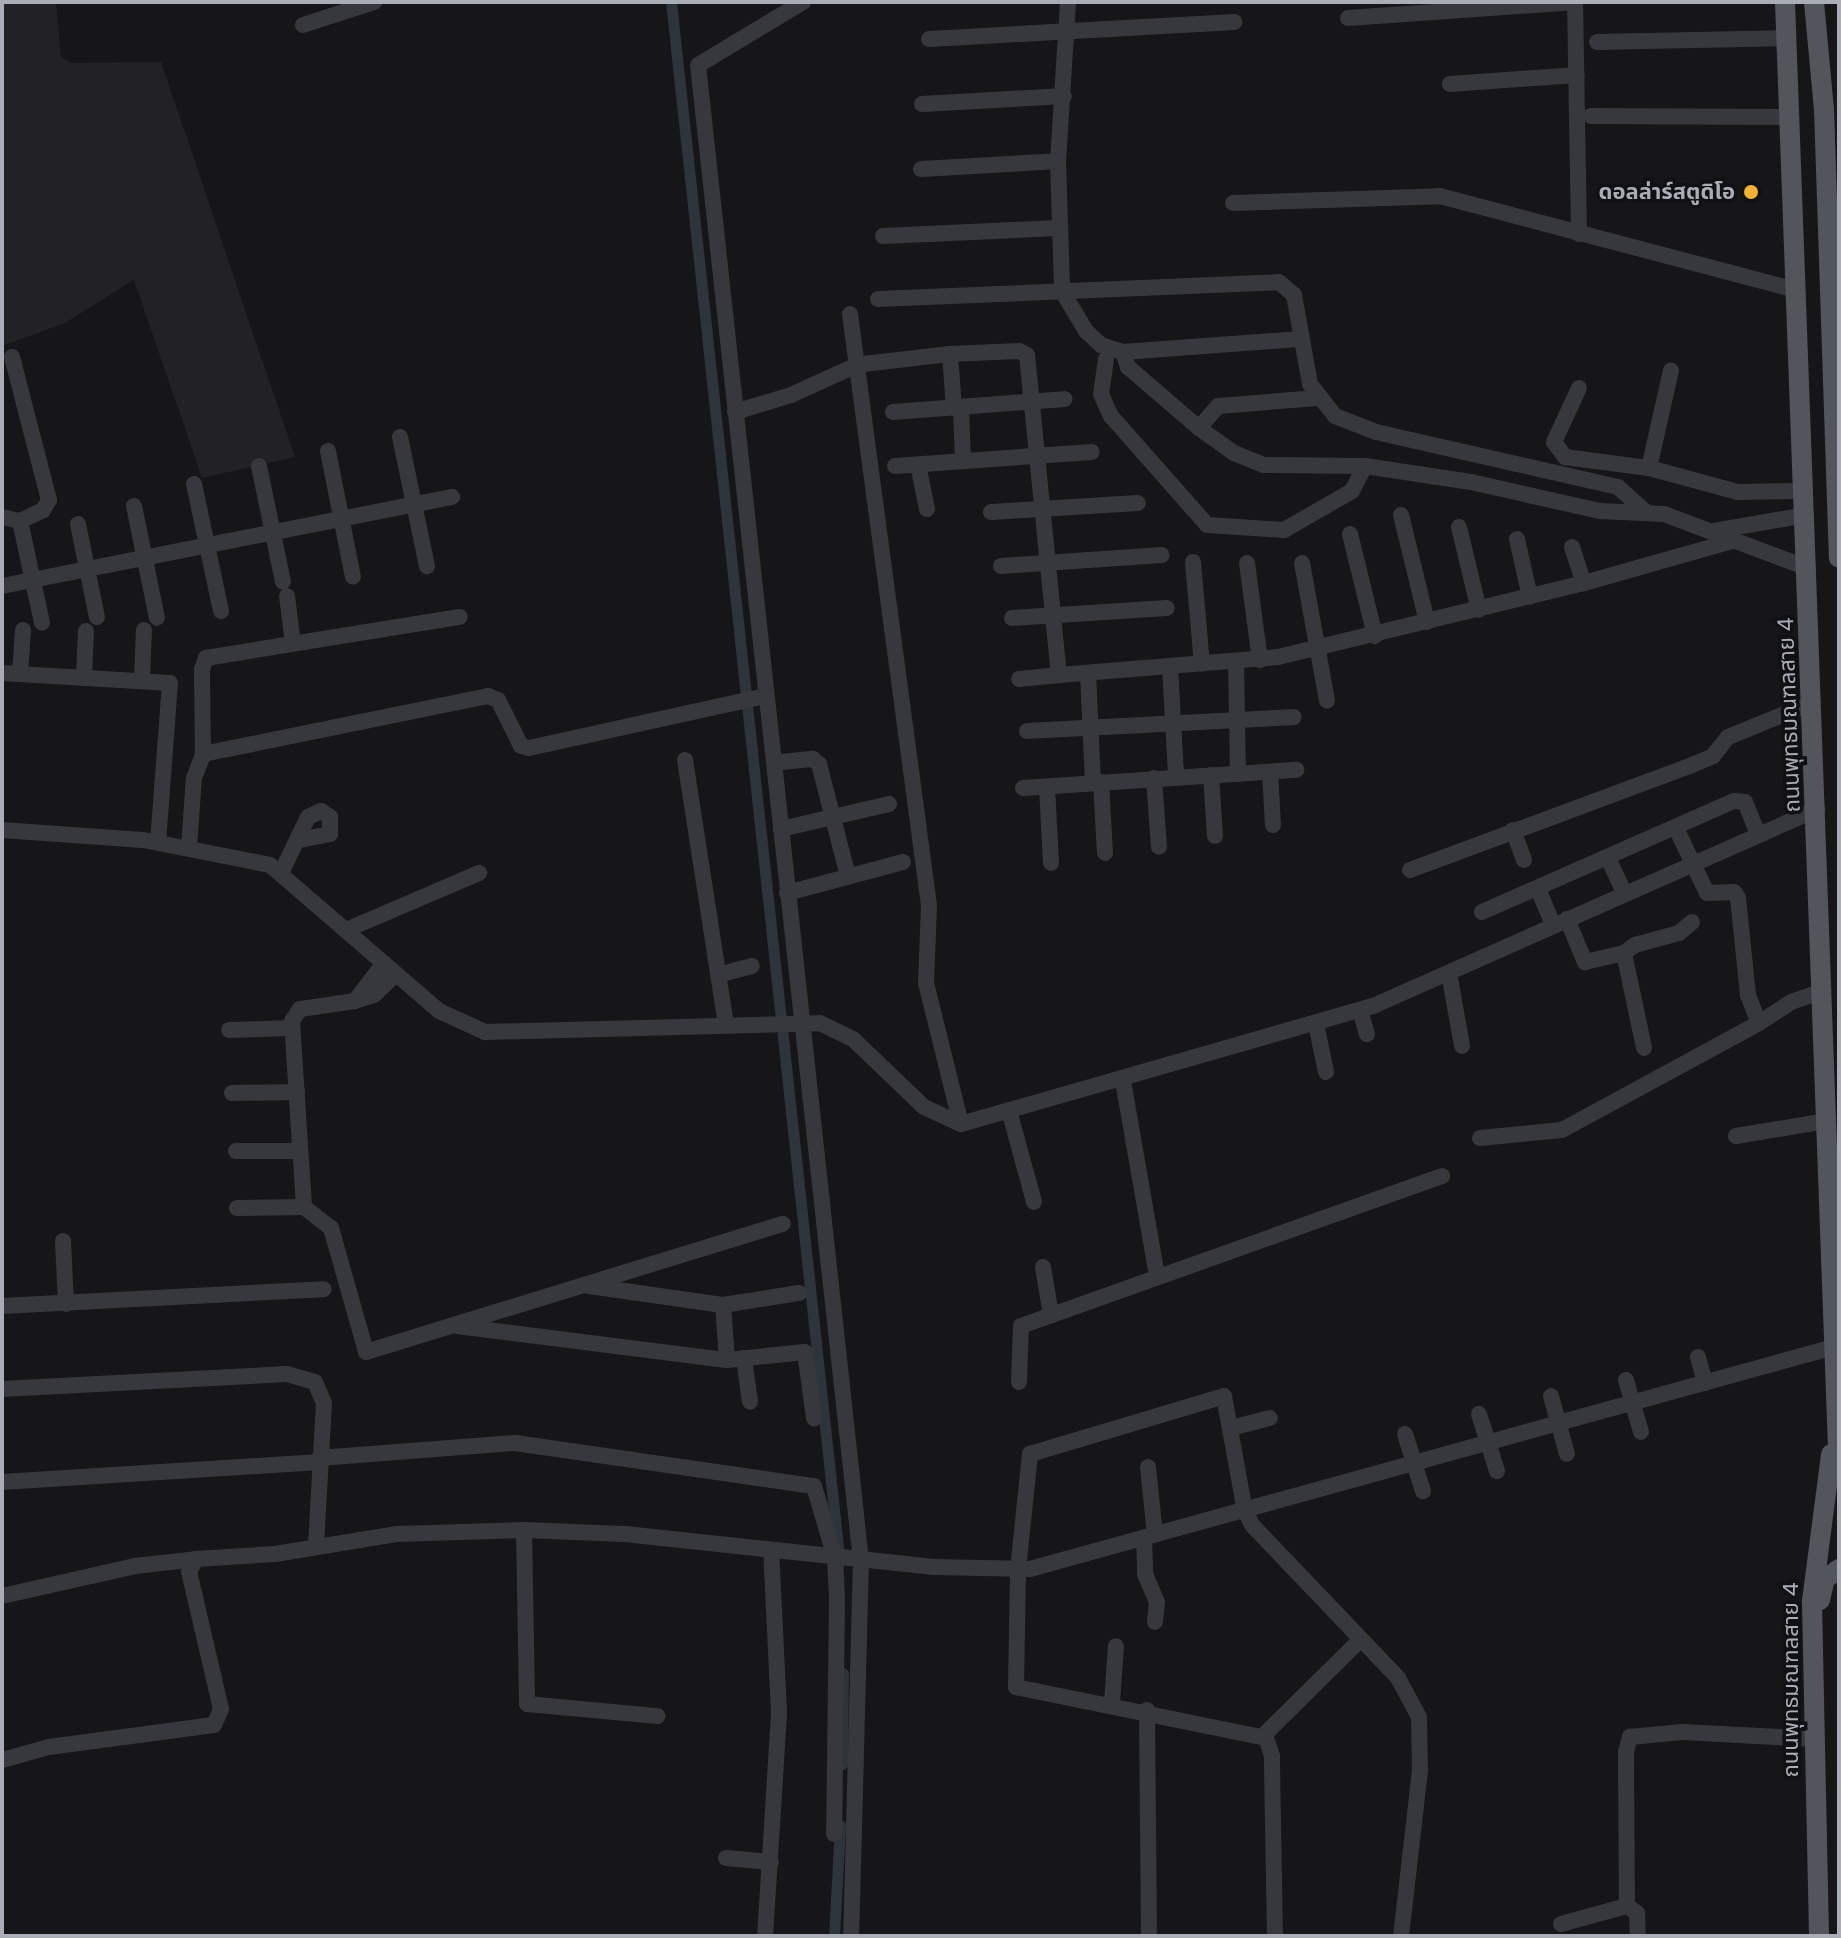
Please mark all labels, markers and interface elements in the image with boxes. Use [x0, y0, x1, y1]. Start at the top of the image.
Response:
place label: ดอลล่าร์สตูดิโอ [1598, 179, 1735, 205]
marker: ดอลล่าร์สตูดิโอ [1742, 183, 1760, 201]
street label: ถนนพุทธมณฑลสาย 4 [1772, 617, 1806, 813]
street label: ถนนพุทธมณฑลสาย 4 [1778, 1582, 1804, 1778]

